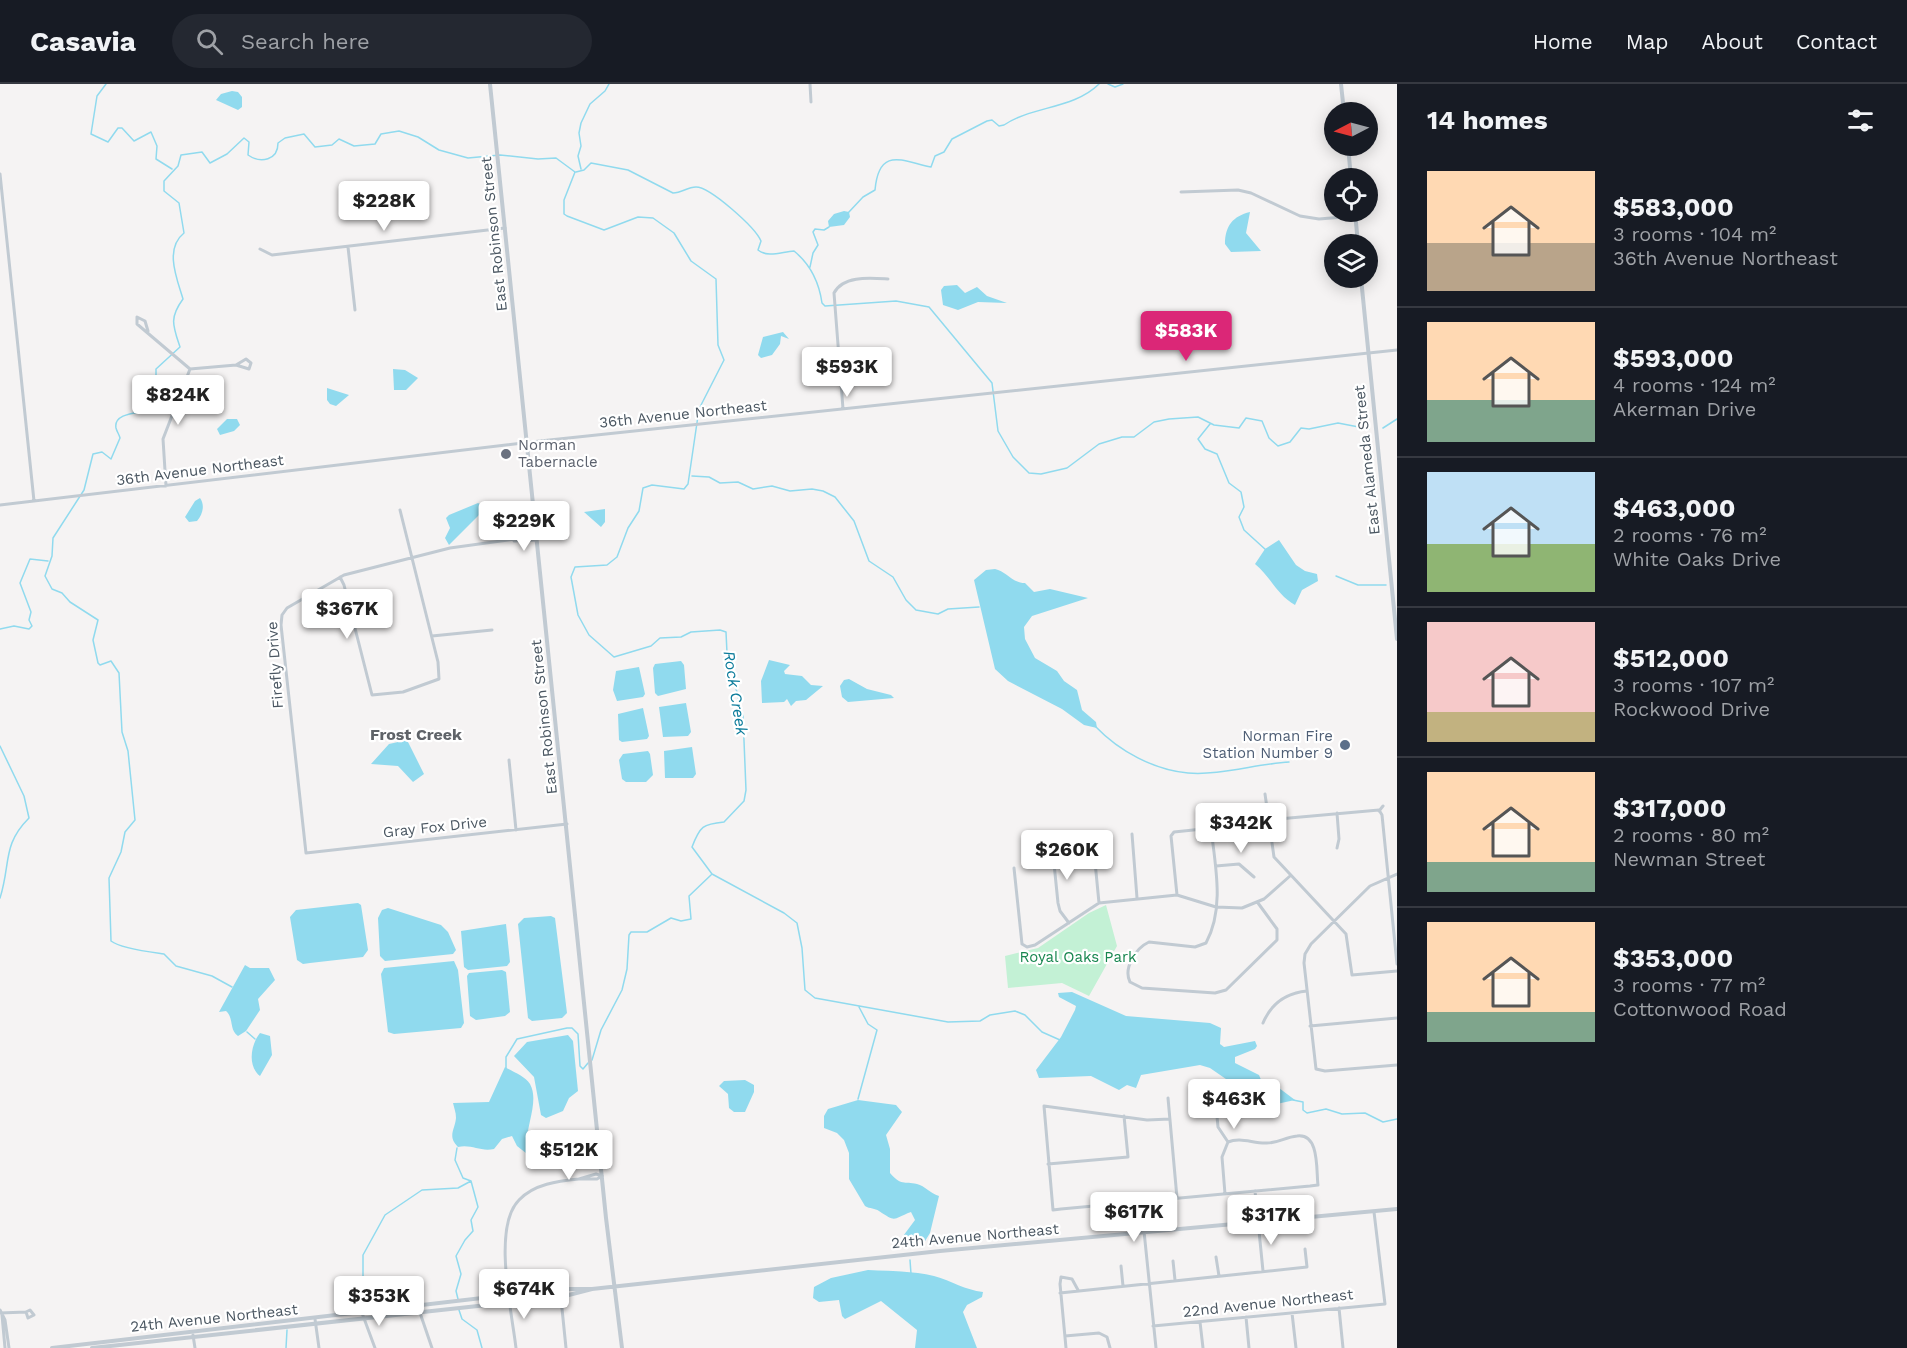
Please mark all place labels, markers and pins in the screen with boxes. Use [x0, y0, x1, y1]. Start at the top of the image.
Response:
pin: $228K [342, 181, 426, 232]
pin: $583K [1144, 311, 1228, 362]
pin: $593K [805, 347, 889, 398]
pin: $824K [136, 375, 220, 426]
place label: Norman Tabernacle [518, 436, 598, 471]
marker: Norman Tabernacle [499, 447, 513, 461]
pin: $229K [482, 501, 566, 552]
pin: $367K [305, 589, 389, 640]
place label: Norman Fire Station Number 9 [1203, 727, 1333, 762]
marker: Norman Fire Station Number 9 [1338, 738, 1352, 752]
pin: $342K [1199, 803, 1283, 854]
pin: $260K [1025, 830, 1109, 881]
pin: $463K [1192, 1079, 1276, 1130]
pin: $512K [527, 1130, 611, 1181]
pin: $617K [1092, 1192, 1176, 1243]
pin: $317K [1229, 1195, 1313, 1246]
pin: $674K [482, 1269, 566, 1320]
pin: $353K [337, 1276, 421, 1327]

